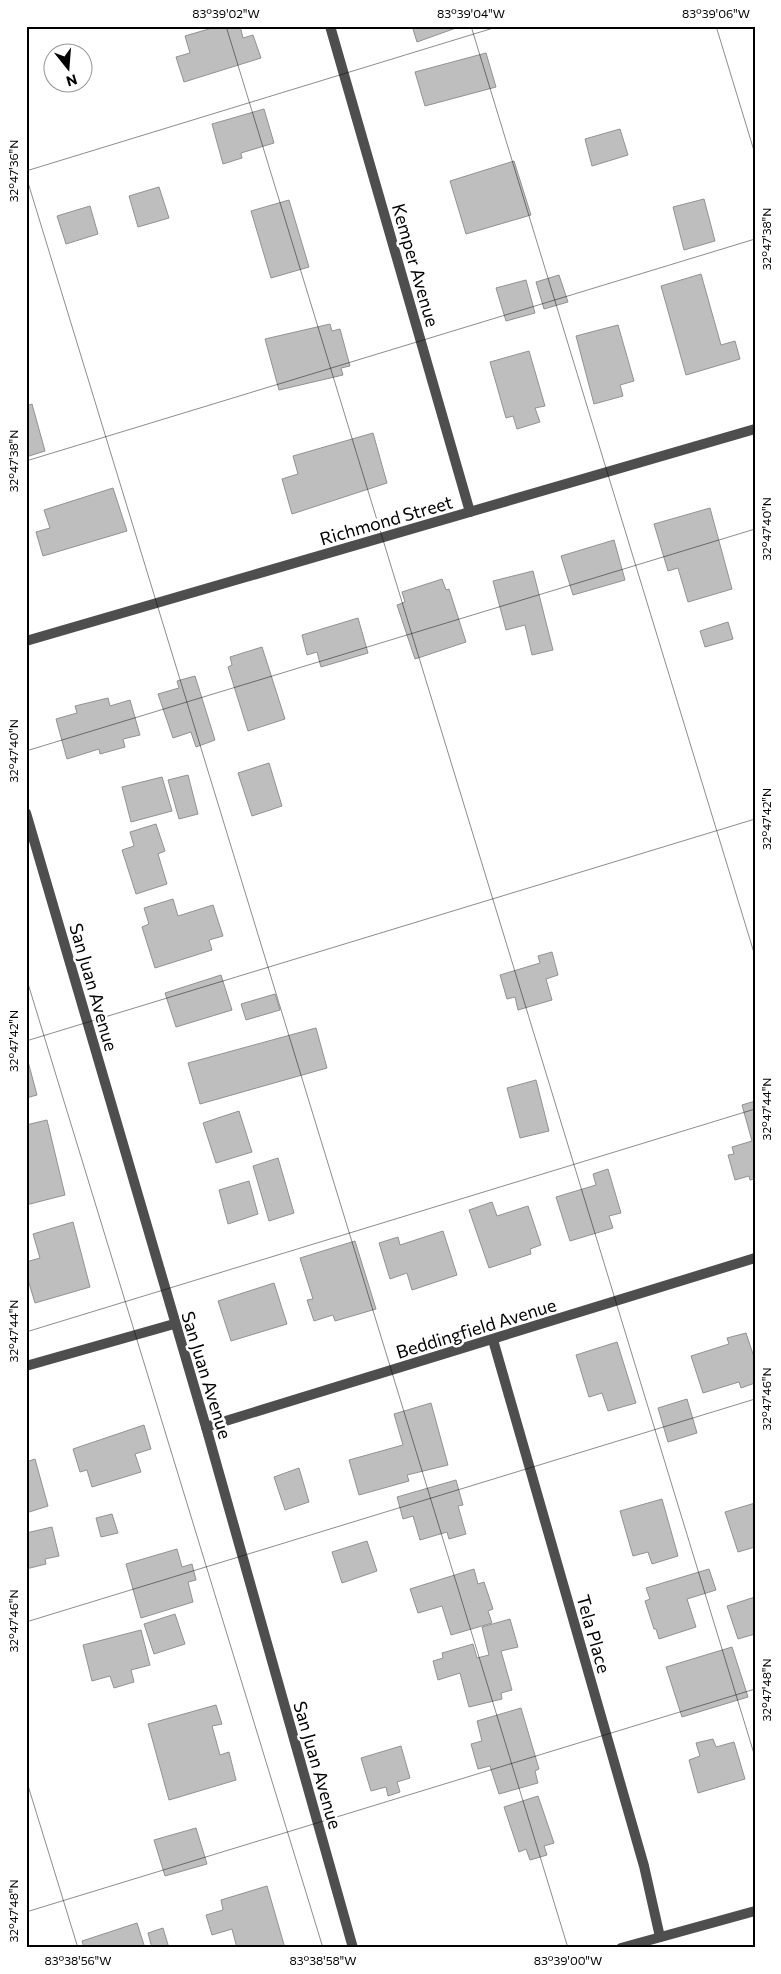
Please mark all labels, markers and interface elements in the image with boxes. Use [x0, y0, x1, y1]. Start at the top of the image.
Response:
text: 83°39'02"W [192, 6, 260, 20]
text: 83°39'04"W [437, 6, 505, 20]
text: 83°39'06"W [682, 6, 750, 20]
north arrow [42, 42, 92, 92]
text: N [64, 71, 79, 91]
text: 32°47'36"N [6, 140, 20, 202]
street label: Kemper Avenue [388, 201, 444, 329]
text: 32°47'38"N [759, 208, 773, 270]
text: 32°47'38"N [6, 430, 20, 492]
street label: Richmond Street [317, 490, 455, 550]
text: 32°47'40"N [759, 497, 773, 561]
text: 32°47'40"N [6, 719, 20, 783]
text: 32°47'42"N [759, 788, 773, 850]
street label: San Juan Avenue [65, 920, 123, 1054]
text: 32°47'42"N [6, 1010, 20, 1072]
text: 32°47'44"N [759, 1078, 773, 1140]
street label: Beddingfield Avenue [393, 1293, 559, 1363]
text: 32°47'44"N [6, 1300, 20, 1362]
street label: San Juan Avenue [177, 1309, 237, 1441]
text: 32°47'46"N [759, 1368, 773, 1430]
text: 32°47'46"N [6, 1590, 20, 1652]
street label: Tela Place [572, 1592, 616, 1676]
text: 32°47'48"N [759, 1659, 773, 1721]
street label: San Juan Avenue [289, 1698, 347, 1832]
text: 32°47'48"N [6, 1880, 20, 1942]
text: 83°38'56"W [44, 1953, 112, 1967]
text: 83°38'58"W [289, 1953, 357, 1967]
text: 83°39'00"W [534, 1953, 602, 1967]

